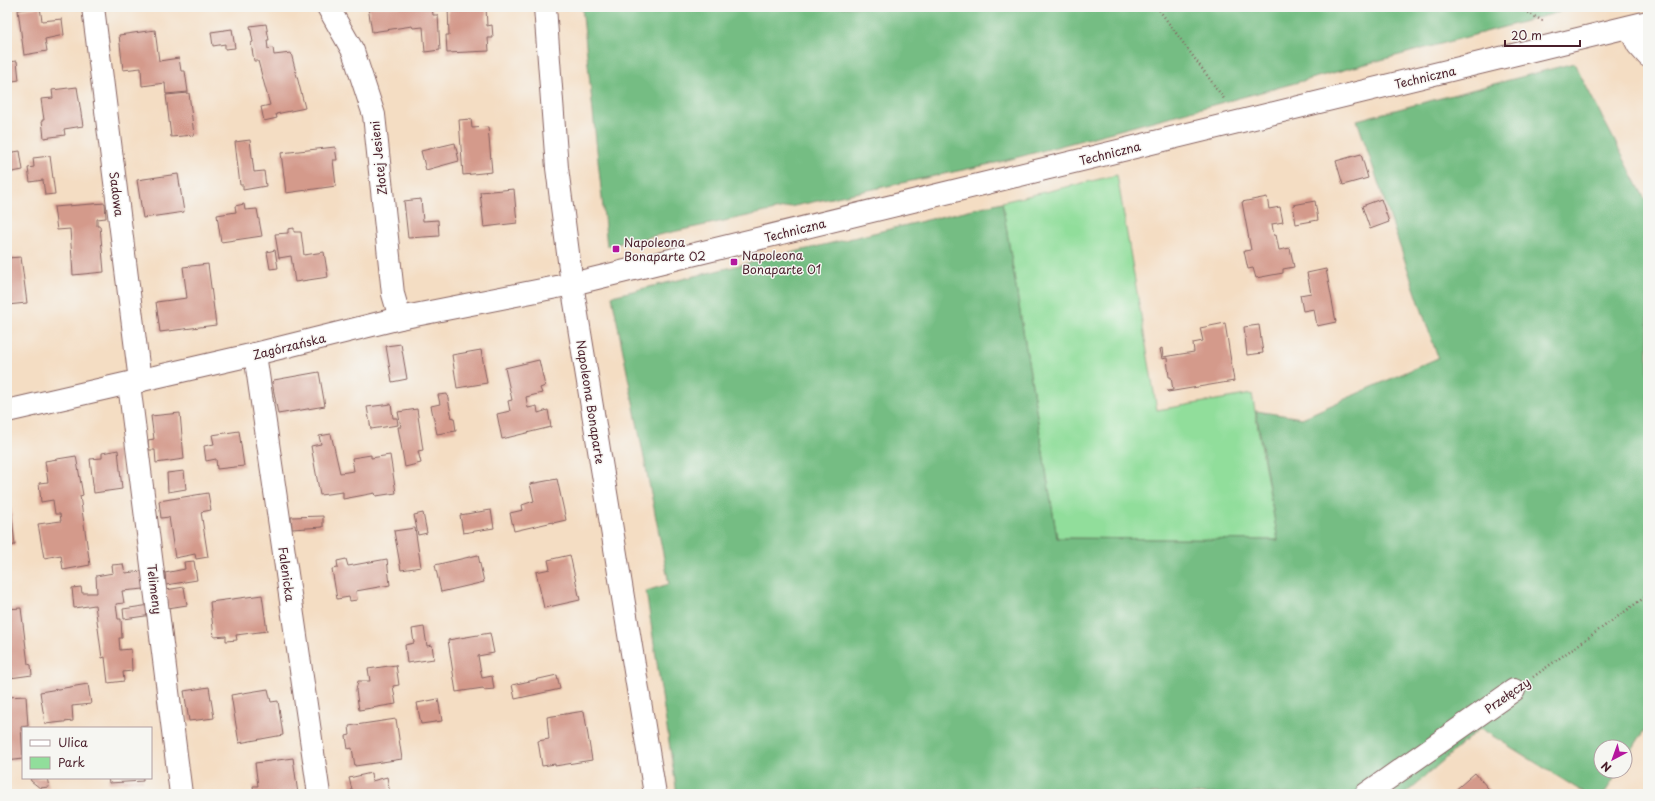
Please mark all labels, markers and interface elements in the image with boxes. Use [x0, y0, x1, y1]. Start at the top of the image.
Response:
scale bar [1505, 22, 1580, 48]
text: 20 m [1511, 26, 1542, 44]
street label: Techniczna [1393, 61, 1458, 93]
street label: Złotej Jesieni [365, 120, 391, 196]
street label: Techniczna [1077, 137, 1143, 169]
street label: Sadowa [105, 170, 129, 218]
street label: Techniczna [762, 214, 828, 246]
place label: Napoleona Bonaparte 02 [624, 233, 706, 265]
marker: Napoleona Bonaparte 02 [611, 244, 621, 254]
place label: Napoleona Bonaparte 01 [742, 246, 821, 278]
marker: Napoleona Bonaparte 01 [729, 257, 739, 267]
street label: Zagórzańska [251, 328, 328, 364]
street label: Napoleona Bonaparte [572, 339, 610, 465]
street label: Falenicka [274, 546, 300, 603]
street label: Telimeny [143, 563, 167, 615]
street label: Przełęczy [1480, 673, 1534, 717]
legend [22, 727, 152, 779]
text: Ulica [58, 733, 88, 751]
north arrow [1593, 739, 1633, 779]
text: Park [58, 753, 85, 771]
text: N [1597, 757, 1615, 776]

